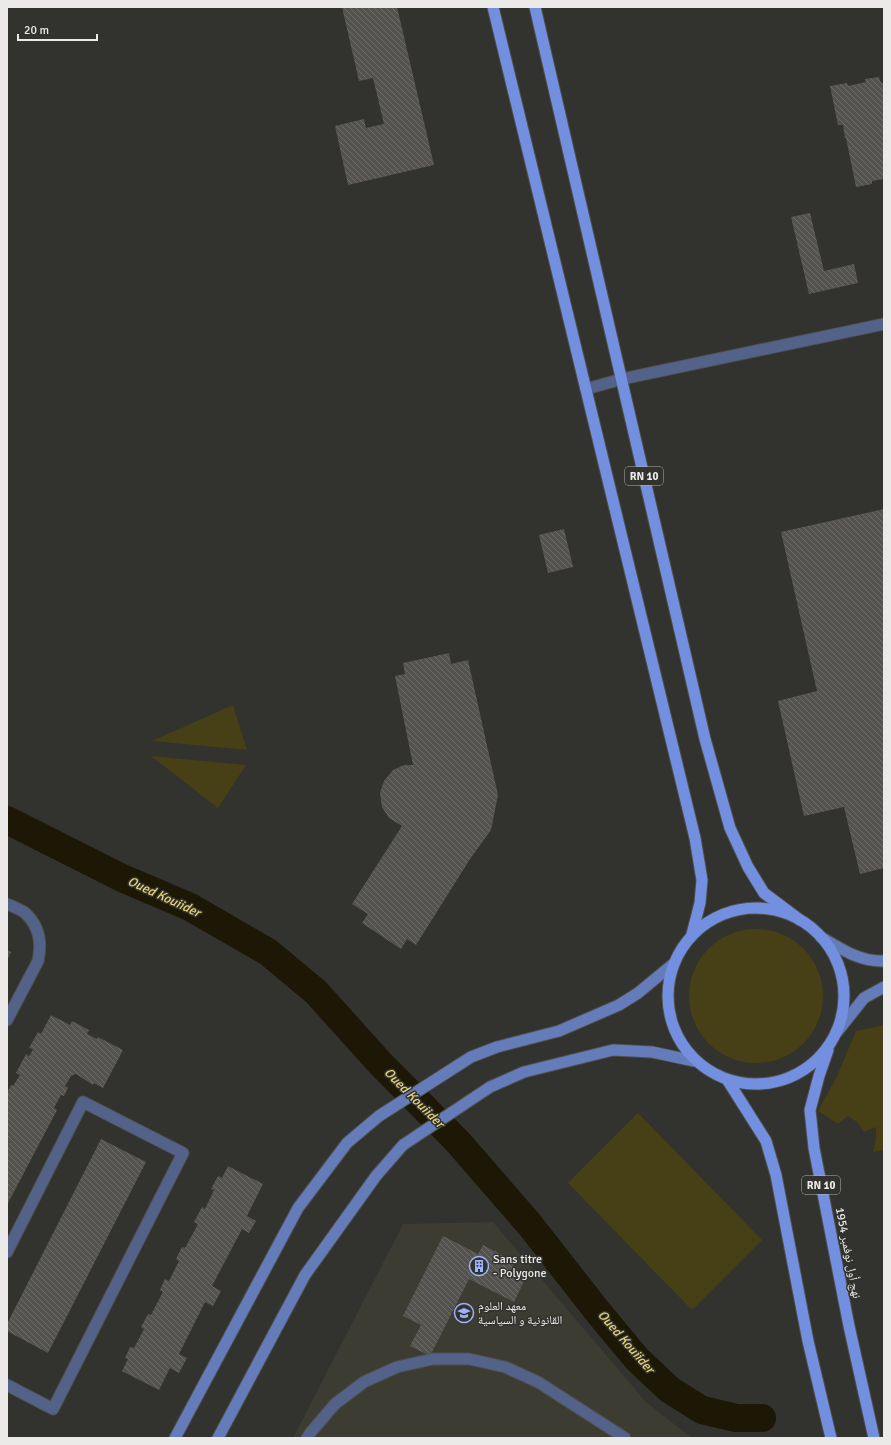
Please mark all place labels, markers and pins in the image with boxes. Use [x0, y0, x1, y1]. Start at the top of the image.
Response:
place label: Sans titre - Polygone [493, 1252, 547, 1281]
building icon: Sans titre - Polygone [468, 1255, 490, 1277]
place label: معهد العلوم القانونية و السياسية [478, 1299, 562, 1328]
school or university icon: معهد العلوم القانونية و السياسية [453, 1302, 475, 1324]

